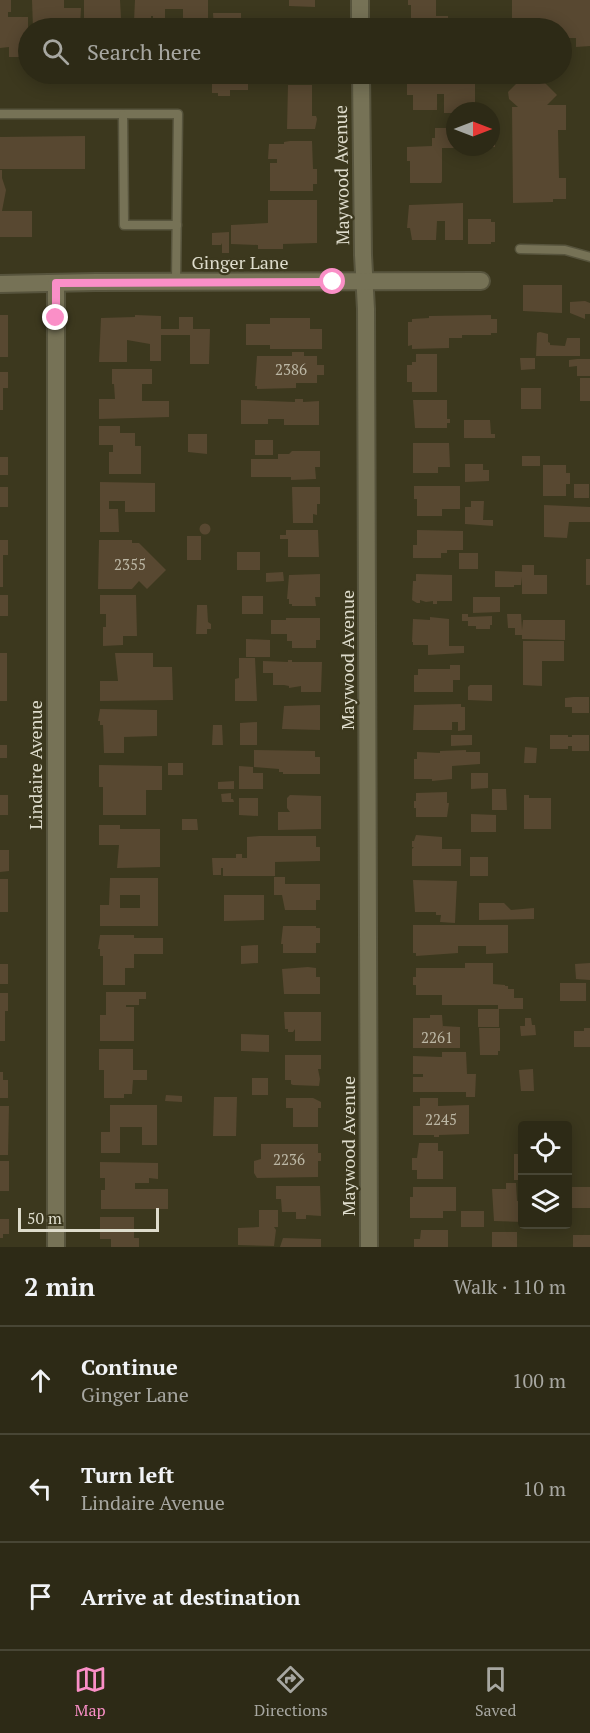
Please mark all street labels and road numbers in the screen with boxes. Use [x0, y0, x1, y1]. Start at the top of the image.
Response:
street label: Maywood Avenue [328, 105, 354, 245]
street label: Ginger Lane [191, 250, 289, 274]
street label: Maywood Avenue [335, 590, 359, 730]
street label: Lindaire Avenue [23, 700, 47, 830]
street label: Maywood Avenue [336, 1076, 360, 1216]

